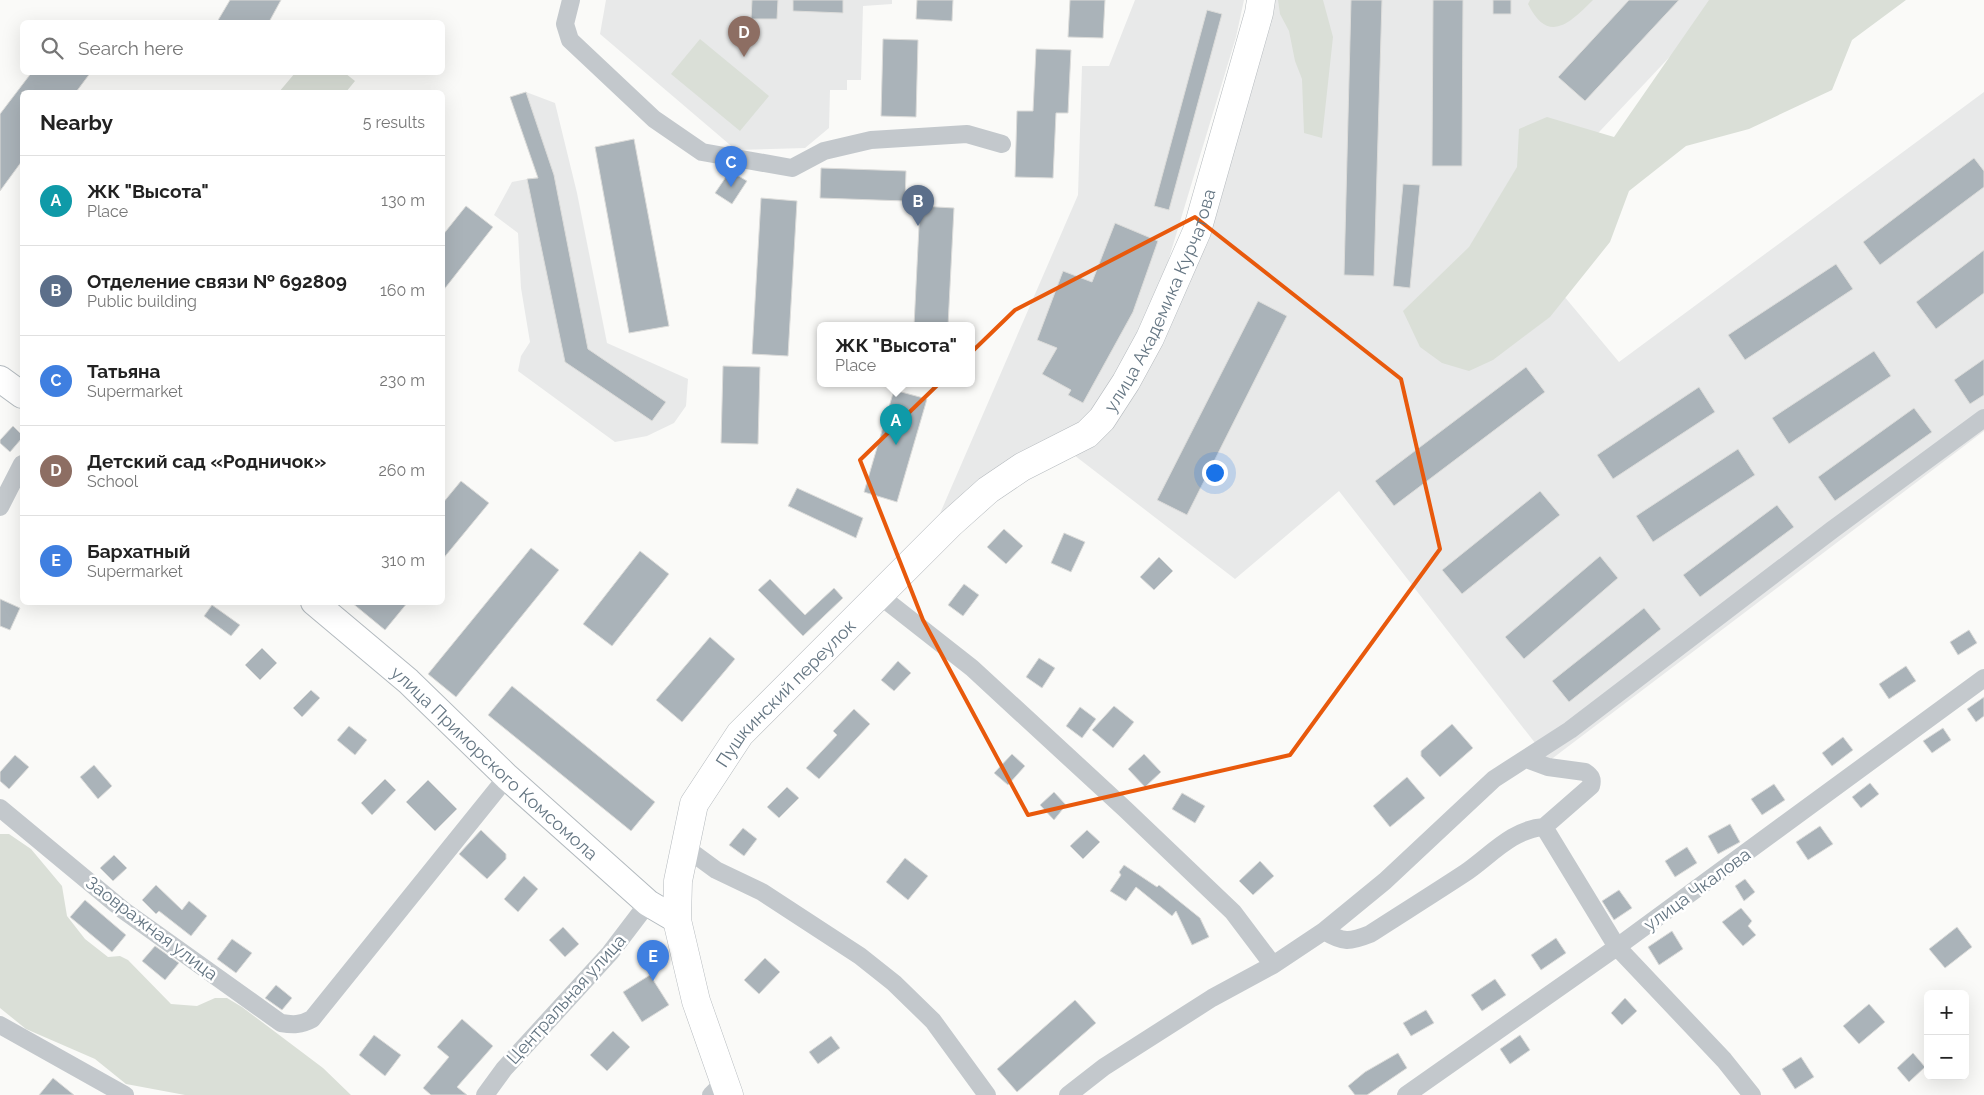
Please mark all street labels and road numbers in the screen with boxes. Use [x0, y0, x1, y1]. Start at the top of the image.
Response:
street label: улица Академика Курчатова [1099, 186, 1219, 416]
street label: Пушкинский переулок [711, 615, 859, 771]
street label: улица Приморского Комсомола [387, 661, 603, 864]
street label: улица Чкалова [1640, 843, 1754, 935]
street label: Заовражная улица [82, 872, 222, 984]
street label: Центральная улица [502, 930, 630, 1068]

